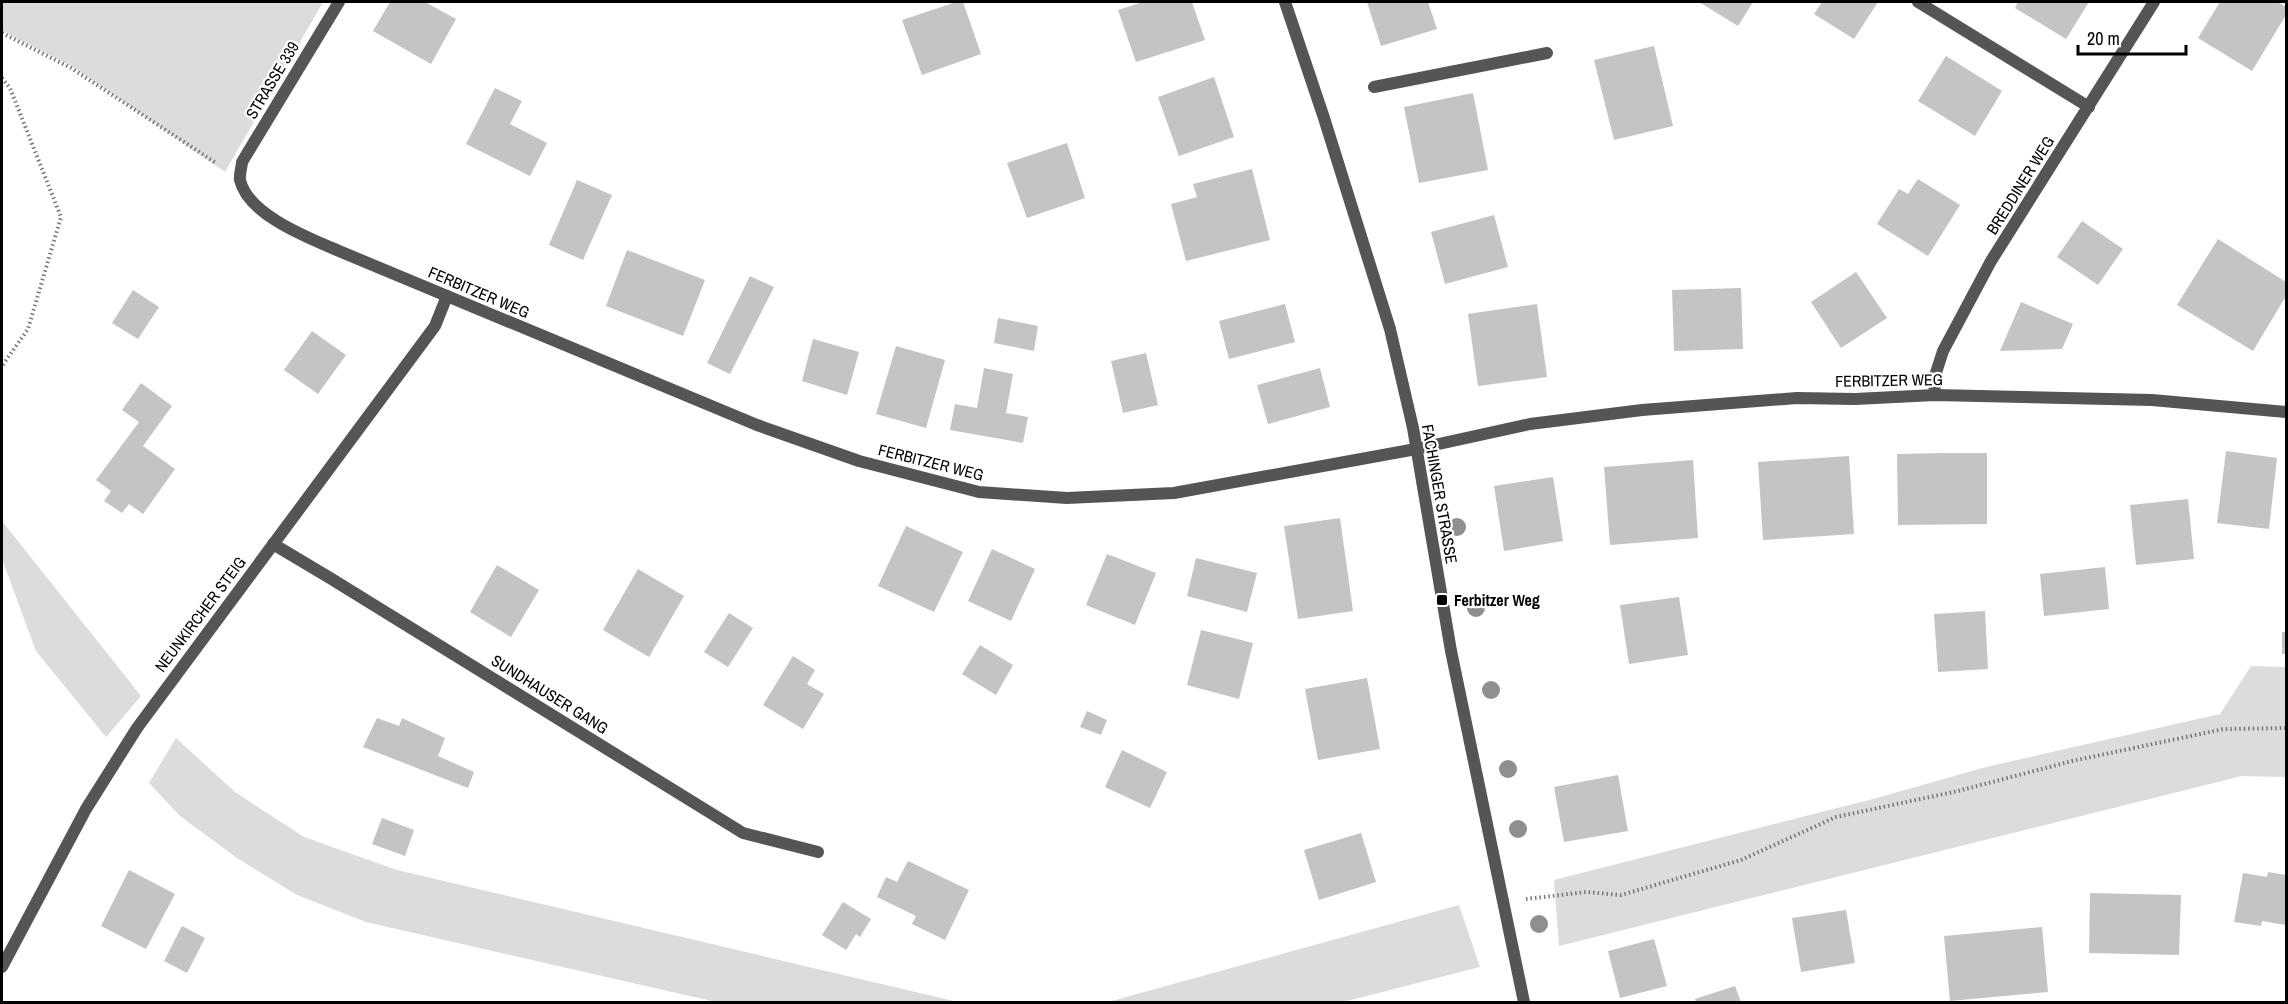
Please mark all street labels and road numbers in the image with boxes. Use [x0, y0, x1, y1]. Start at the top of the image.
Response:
street label: STRASSE 339 [240, 37, 304, 123]
street label: BREDDINER WEG [1981, 132, 2059, 238]
street label: FERBITZER WEG [425, 261, 533, 323]
street label: FERBITZER WEG [1835, 368, 1943, 392]
street label: FACHINGER STRASSE [1417, 422, 1463, 566]
street label: FERBITZER WEG [876, 438, 986, 486]
street label: NEUNKIRCHER STEIG [149, 552, 251, 676]
street label: SUNDHAUSER GANG [487, 649, 613, 739]

